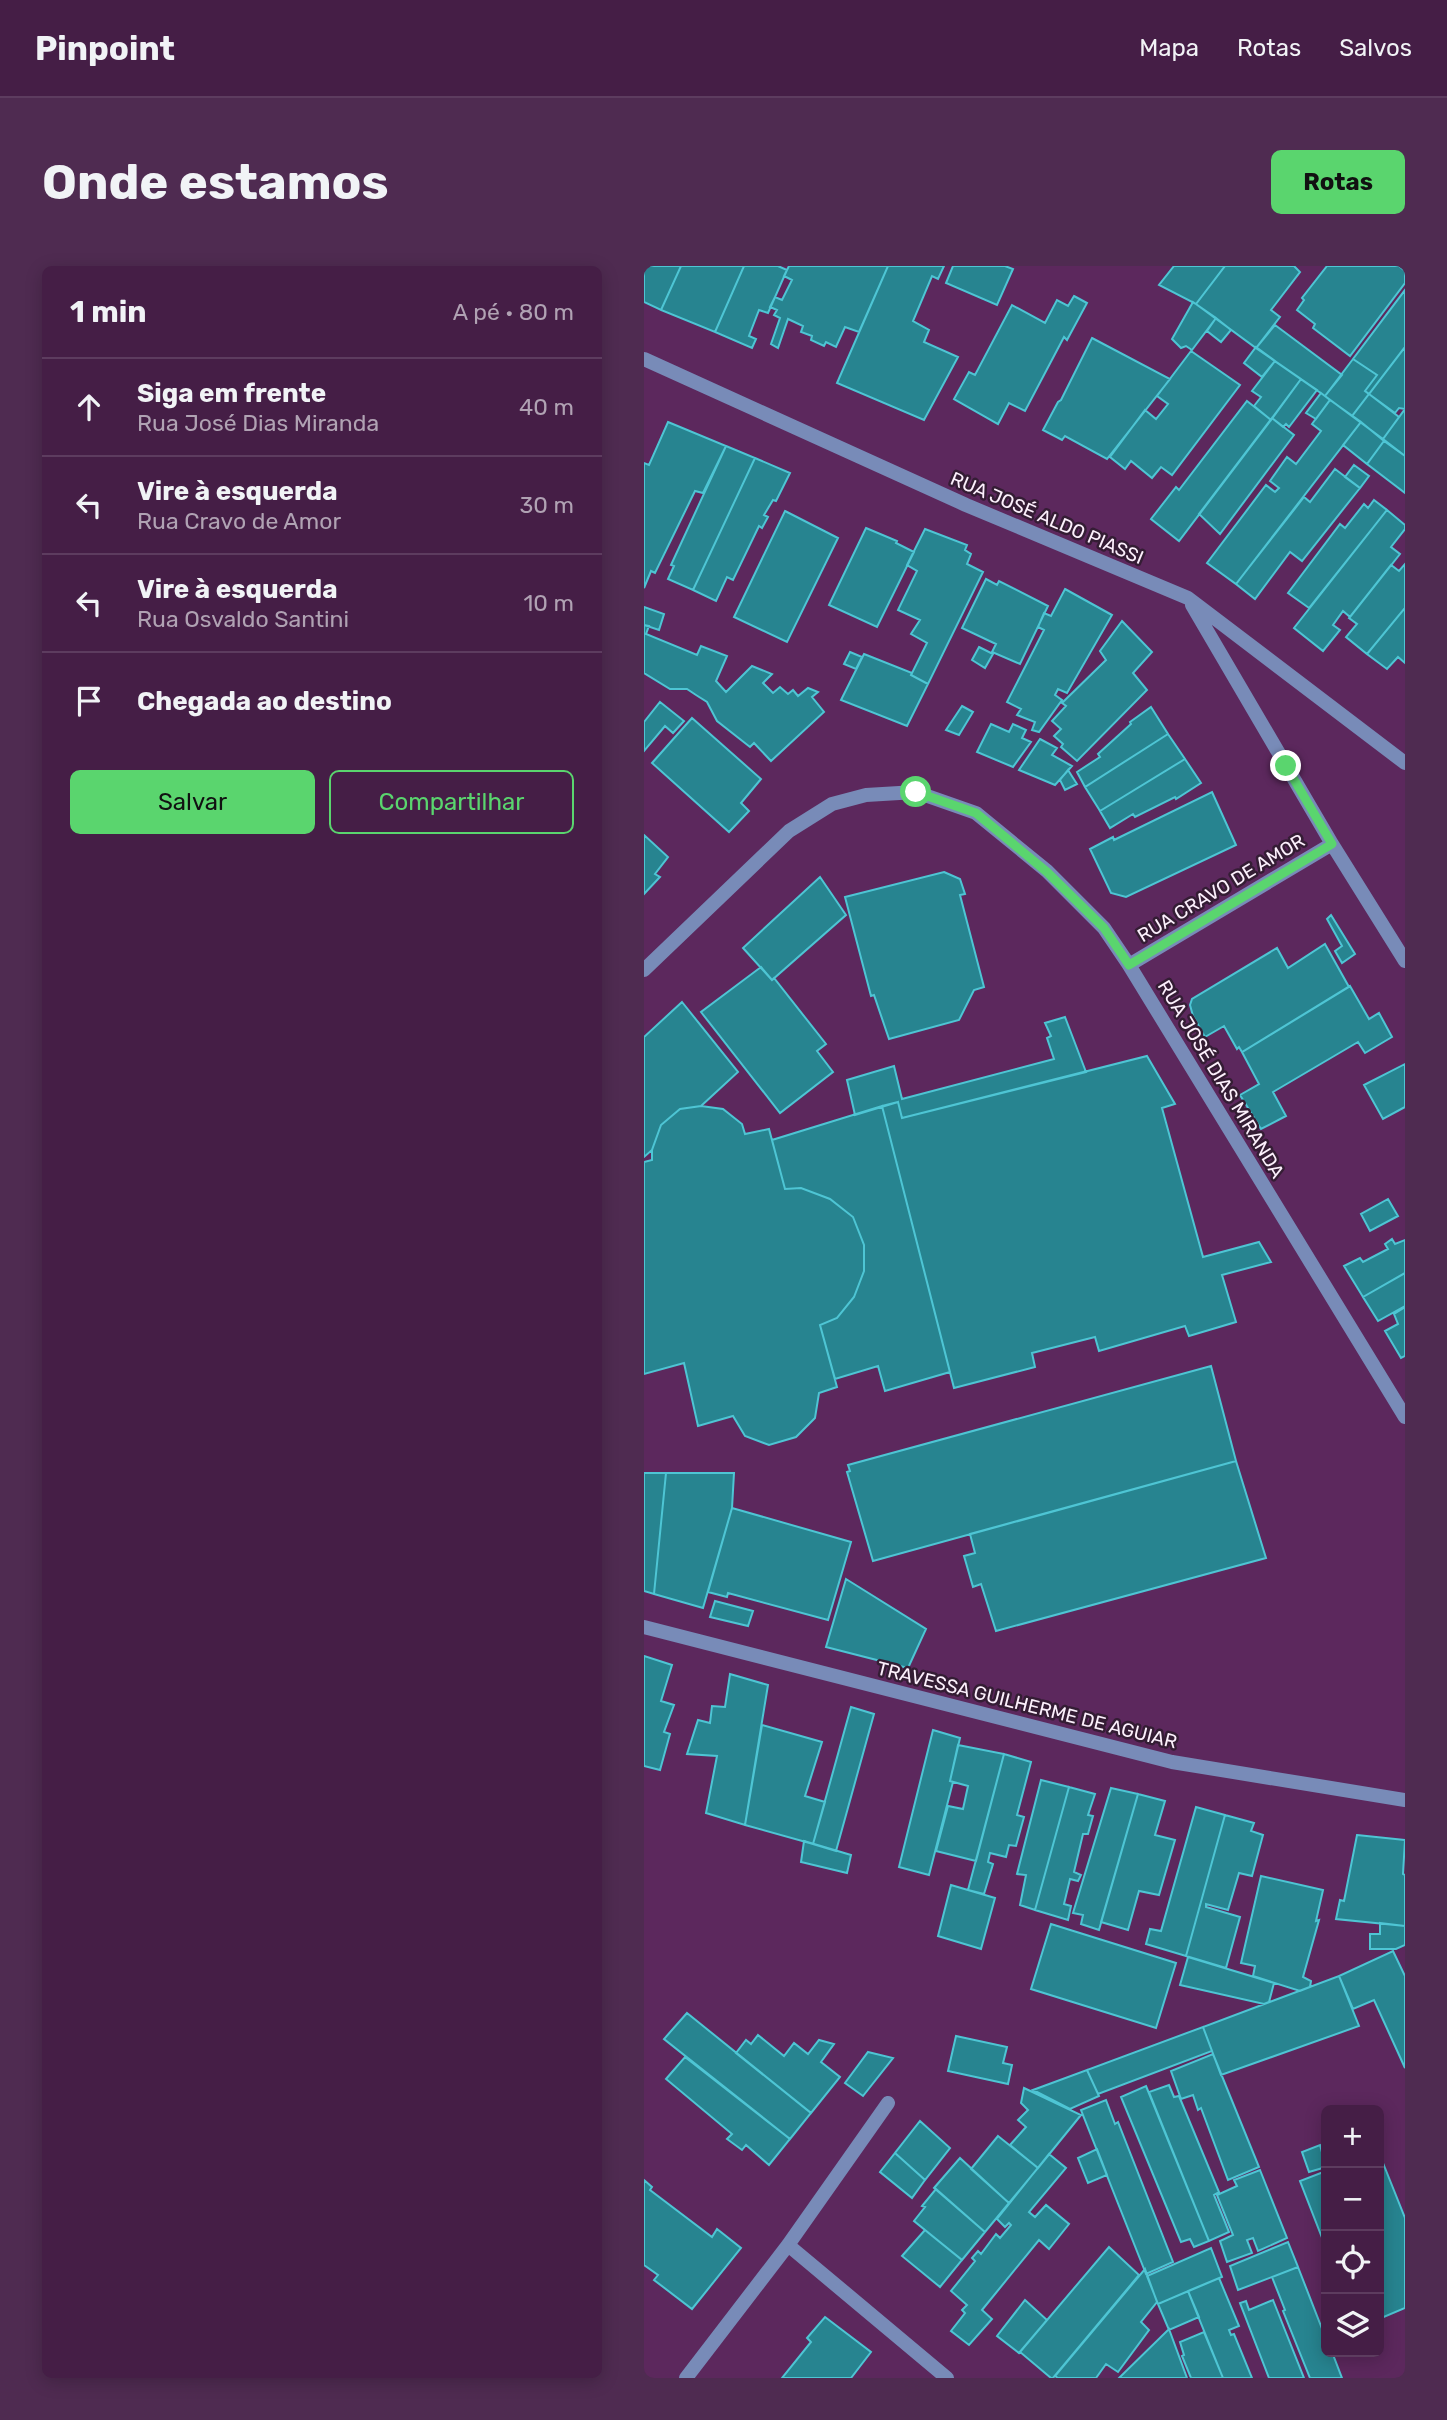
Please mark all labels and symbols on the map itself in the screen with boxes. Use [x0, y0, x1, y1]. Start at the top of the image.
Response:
street label: RUA JOSÉ ALDO PIASSI [947, 467, 1147, 569]
route end [1270, 750, 1301, 781]
route start [900, 776, 931, 807]
street label: RUA CRAVO DE AMOR [1133, 829, 1309, 947]
street label: RUA JOSÉ DIAS MIRANDA [1153, 976, 1289, 1182]
street label: TRAVESSA GUILHERME DE AGUIAR [875, 1657, 1179, 1753]

